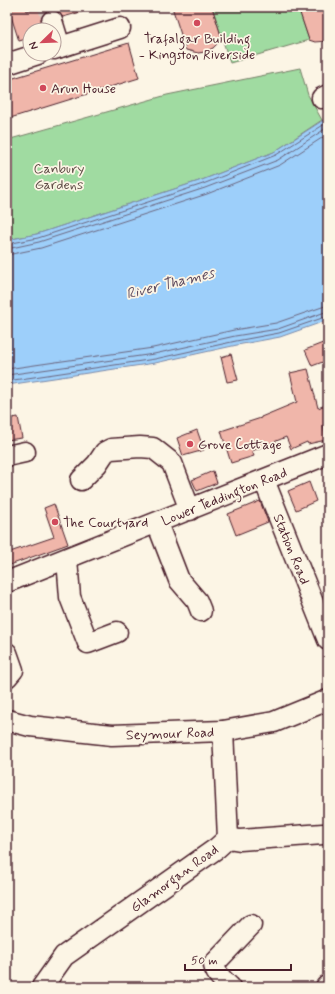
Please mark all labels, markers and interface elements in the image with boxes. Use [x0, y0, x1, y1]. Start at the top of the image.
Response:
marker: Trafalgar Building - Kingston Riverside [192, 18, 202, 28]
north arrow [22, 22, 62, 62]
place label: Trafalgar Building - Kingston Riverside [139, 30, 255, 65]
text: N [26, 39, 42, 52]
place label: Arun House [51, 80, 116, 98]
marker: Arun House [38, 83, 48, 93]
park label: Canbury Gardens [34, 160, 84, 194]
water label: River Thames [124, 263, 218, 305]
place label: Grove Cottage [198, 436, 282, 454]
marker: Grove Cottage [185, 439, 195, 449]
street label: Lower Teddington Road [159, 463, 291, 532]
street label: Station Road [269, 511, 313, 587]
place label: The Courtyard [63, 514, 148, 532]
marker: The Courtyard [50, 517, 60, 527]
street label: Seymour Road [126, 723, 215, 745]
street label: Glamorgan Road [127, 841, 223, 918]
scale bar [185, 946, 291, 972]
text: 50 m [191, 953, 218, 969]

